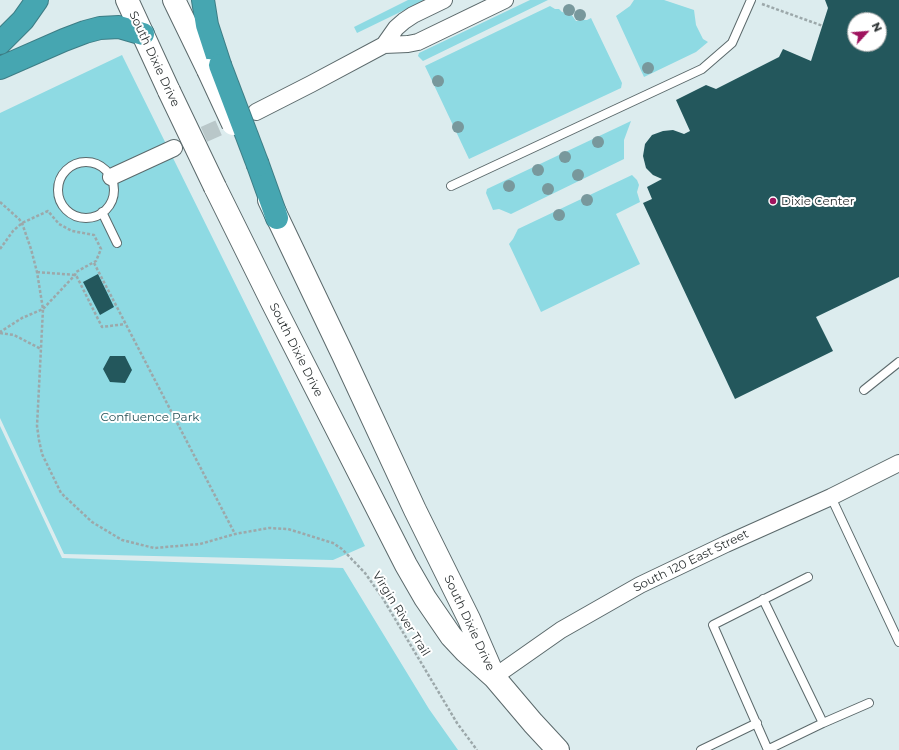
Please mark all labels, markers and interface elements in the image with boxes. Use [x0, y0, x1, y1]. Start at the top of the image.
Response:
street label: South Dixie Drive [126, 9, 182, 109]
north arrow [847, 12, 887, 52]
text: N [869, 20, 885, 34]
place label: Dixie Center [781, 194, 854, 208]
marker: Dixie Center [768, 196, 778, 206]
street label: South Dixie Drive [266, 301, 326, 399]
park label: Confluence Park [100, 410, 200, 424]
street label: South 120 East Street [631, 527, 751, 595]
street label: Virgin River Trail [369, 569, 433, 659]
street label: South Dixie Drive [441, 573, 497, 673]

